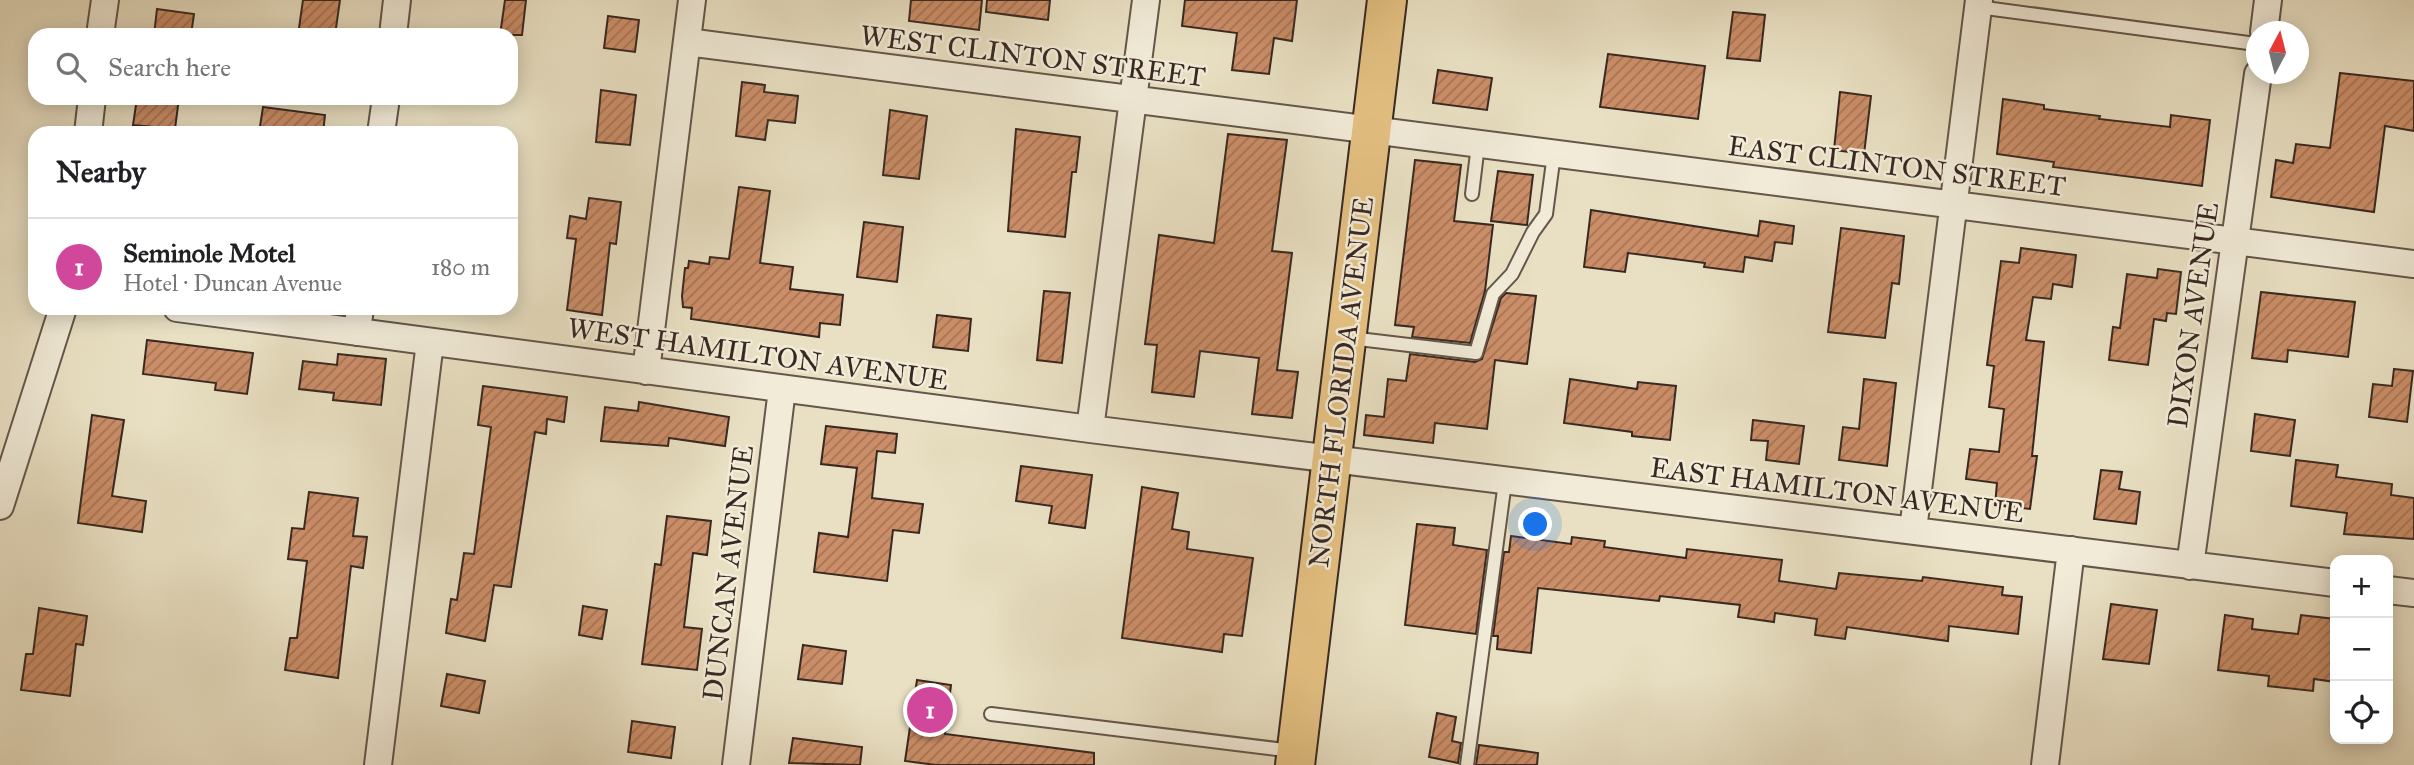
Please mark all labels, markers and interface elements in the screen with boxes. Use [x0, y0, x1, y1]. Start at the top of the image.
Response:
street label: WEST CLINTON STREET [858, 17, 1208, 95]
north arrow [2246, 21, 2309, 84]
search box [28, 28, 518, 105]
icon: search [52, 48, 90, 86]
text: Search here [108, 51, 231, 83]
street label: EAST CLINTON STREET [1726, 128, 2068, 204]
text: Nearby [56, 154, 146, 190]
street label: NORTH FLORIDA AVENUE [1301, 194, 1381, 570]
street label: DIXON AVENUE [2160, 200, 2226, 430]
text: Seminole Motel [123, 237, 295, 269]
text: 1 [74, 253, 84, 281]
text: 180 m [431, 253, 490, 281]
text: Hotel · Duncan Avenue [123, 269, 342, 297]
street label: WEST HAMILTON AVENUE [565, 310, 951, 398]
street label: DUNCAN AVENUE [695, 443, 761, 703]
street label: EAST HAMILTON AVENUE [1648, 450, 2026, 530]
your location [1518, 507, 1552, 541]
map controls [2330, 555, 2393, 744]
button: + [2330, 555, 2393, 618]
button: − [2330, 618, 2393, 681]
button: locate [2330, 681, 2393, 744]
pin: 1 [907, 684, 953, 736]

